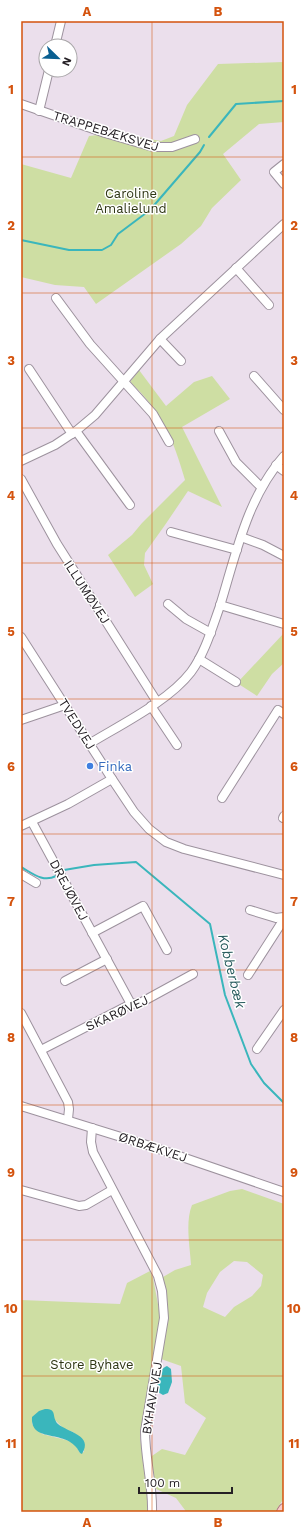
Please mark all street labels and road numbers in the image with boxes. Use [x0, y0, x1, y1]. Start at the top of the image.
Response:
street label: TRAPPEBÆKSVEJ [51, 108, 161, 154]
street label: ILLUMØVEJ [61, 557, 113, 627]
street label: TVEDVEJ [55, 696, 99, 752]
street label: DREJØVEJ [47, 857, 91, 923]
street label: SKARØVEJ [83, 992, 151, 1034]
street label: ØRBÆKVEJ [117, 1129, 189, 1165]
street label: BYHAVEVEJ [139, 1361, 165, 1435]

